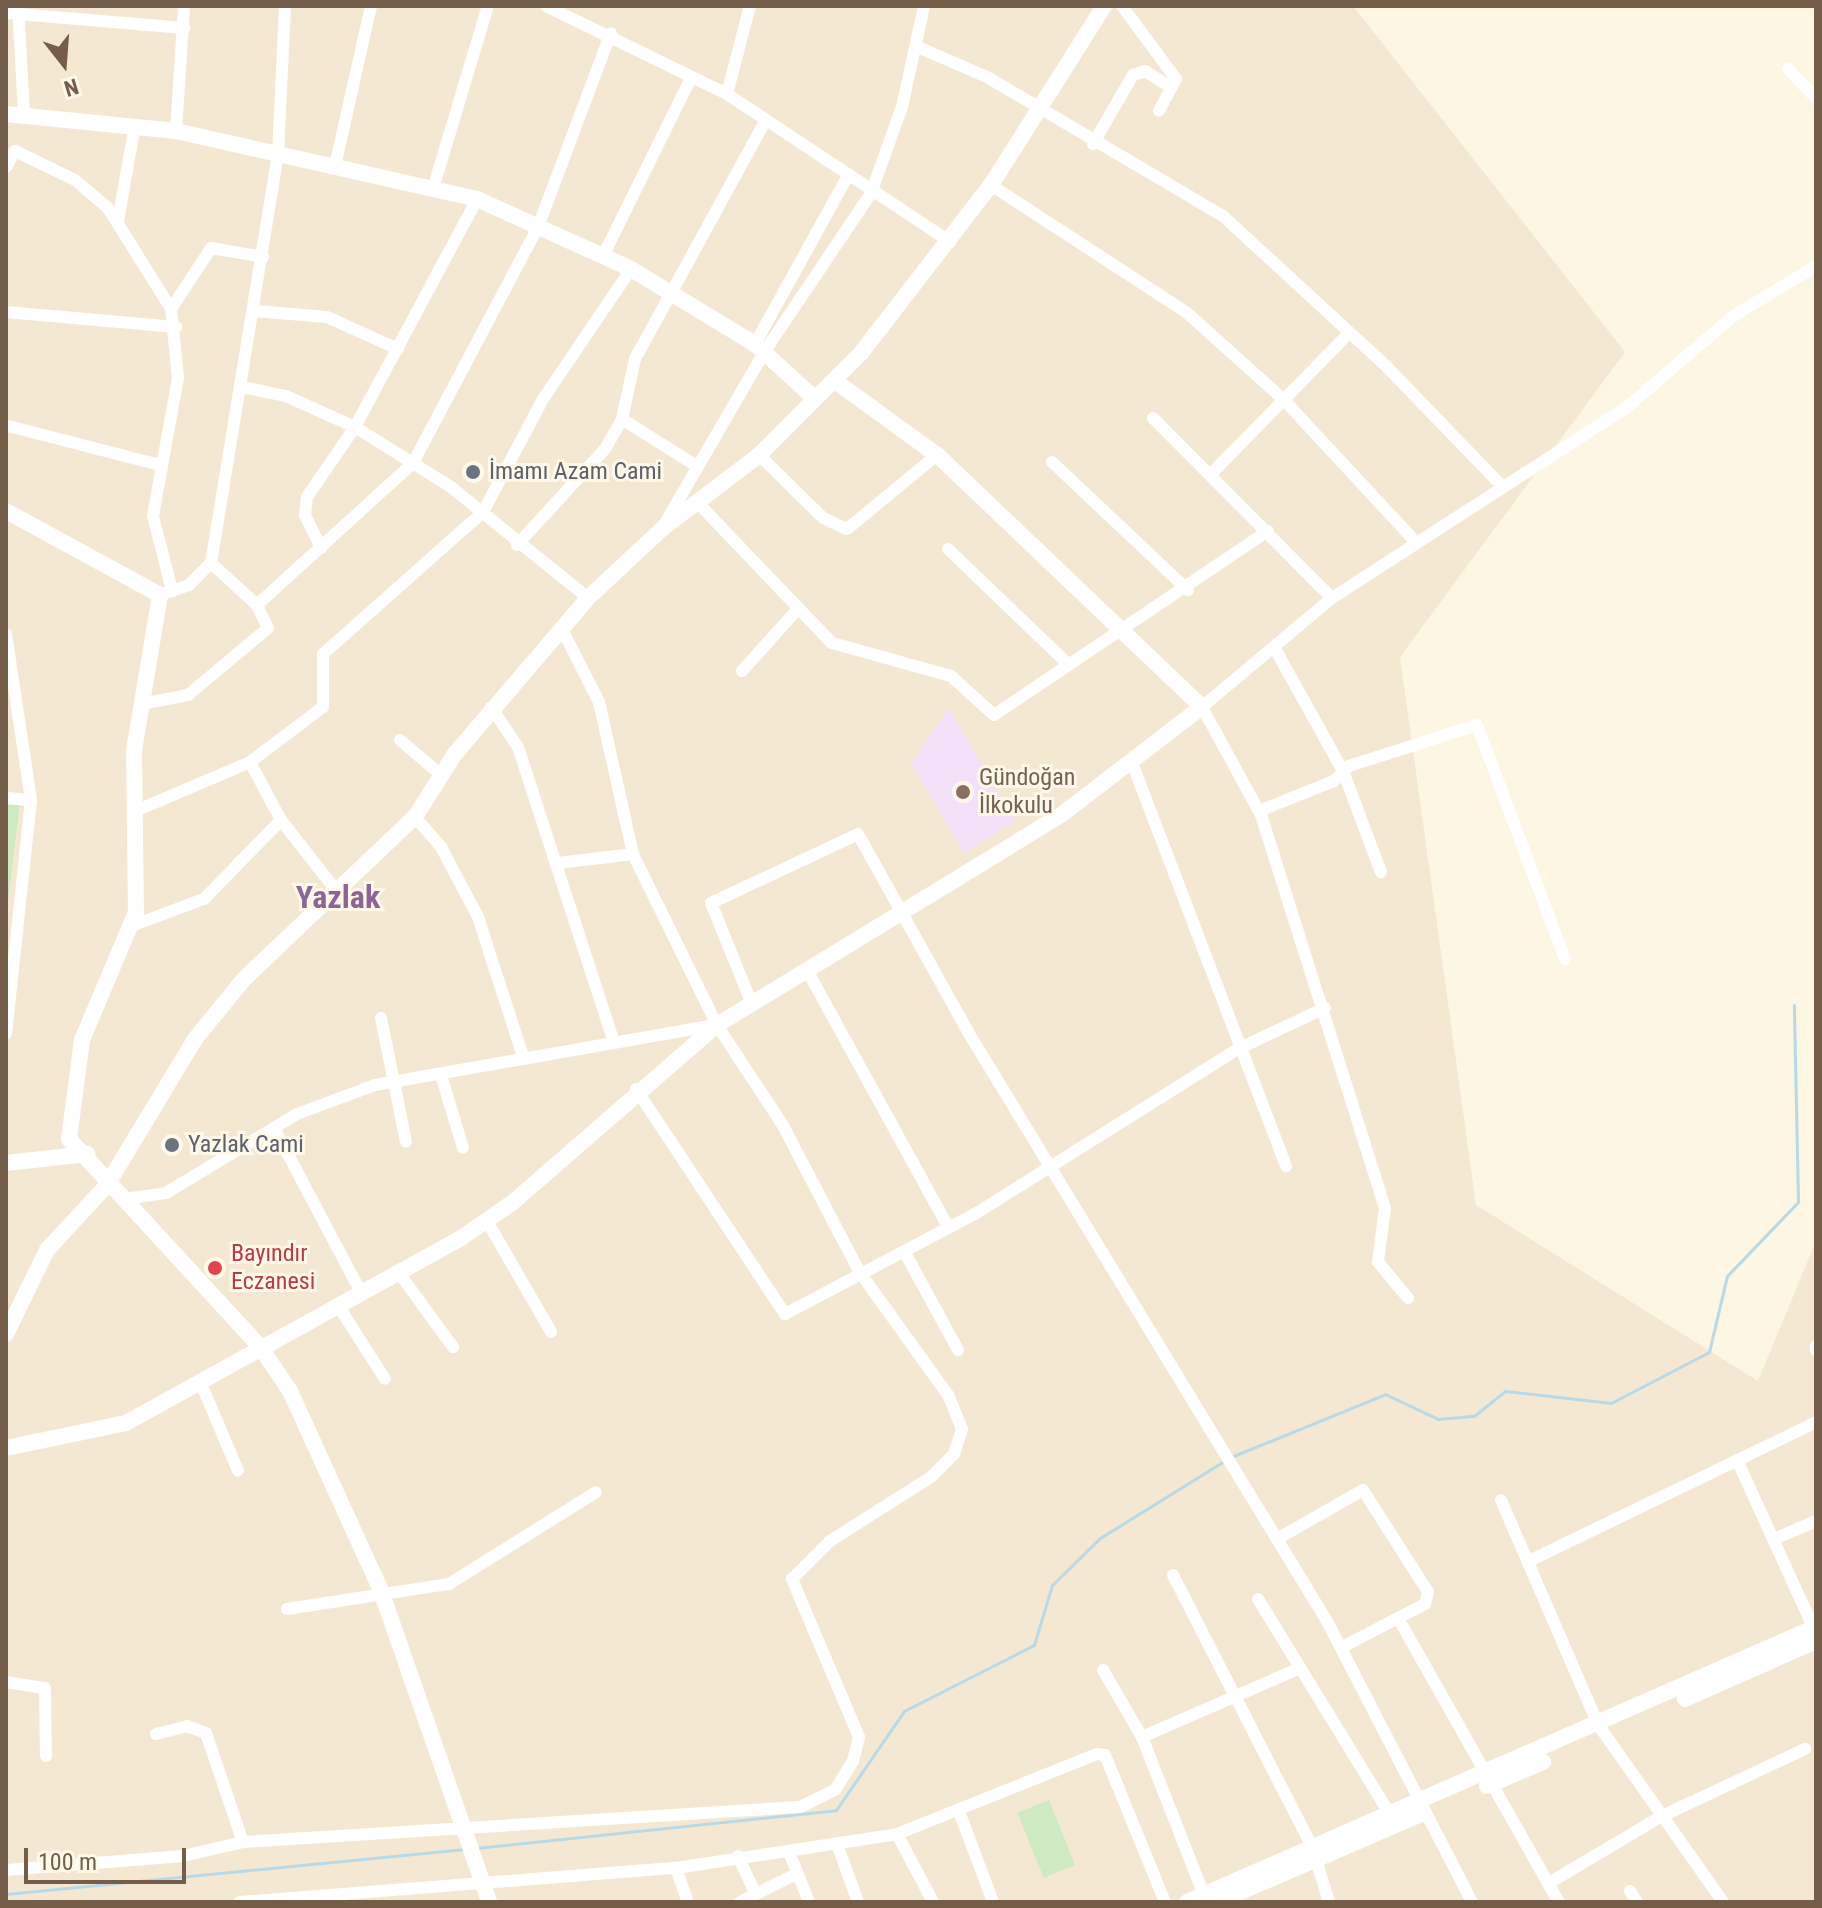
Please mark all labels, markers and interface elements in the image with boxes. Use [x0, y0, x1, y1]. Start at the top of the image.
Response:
north arrow [24, 24, 104, 104]
text: N [61, 74, 81, 101]
place label: İmamı Azam Cami [489, 458, 662, 486]
marker: İmamı Azam Cami [464, 463, 482, 481]
place label: Gündoğan İlkokulu [979, 764, 1075, 820]
marker: Gündoğan İlkokulu [954, 783, 972, 801]
district label: Yazlak [296, 878, 380, 916]
place label: Yazlak Cami [188, 1131, 304, 1159]
marker: Yazlak Cami [163, 1136, 181, 1154]
place label: Bayındır Eczanesi [231, 1240, 315, 1296]
marker: Bayındır Eczanesi [206, 1259, 224, 1277]
scale bar [28, 1832, 190, 1882]
text: 100 m [38, 1848, 97, 1876]

